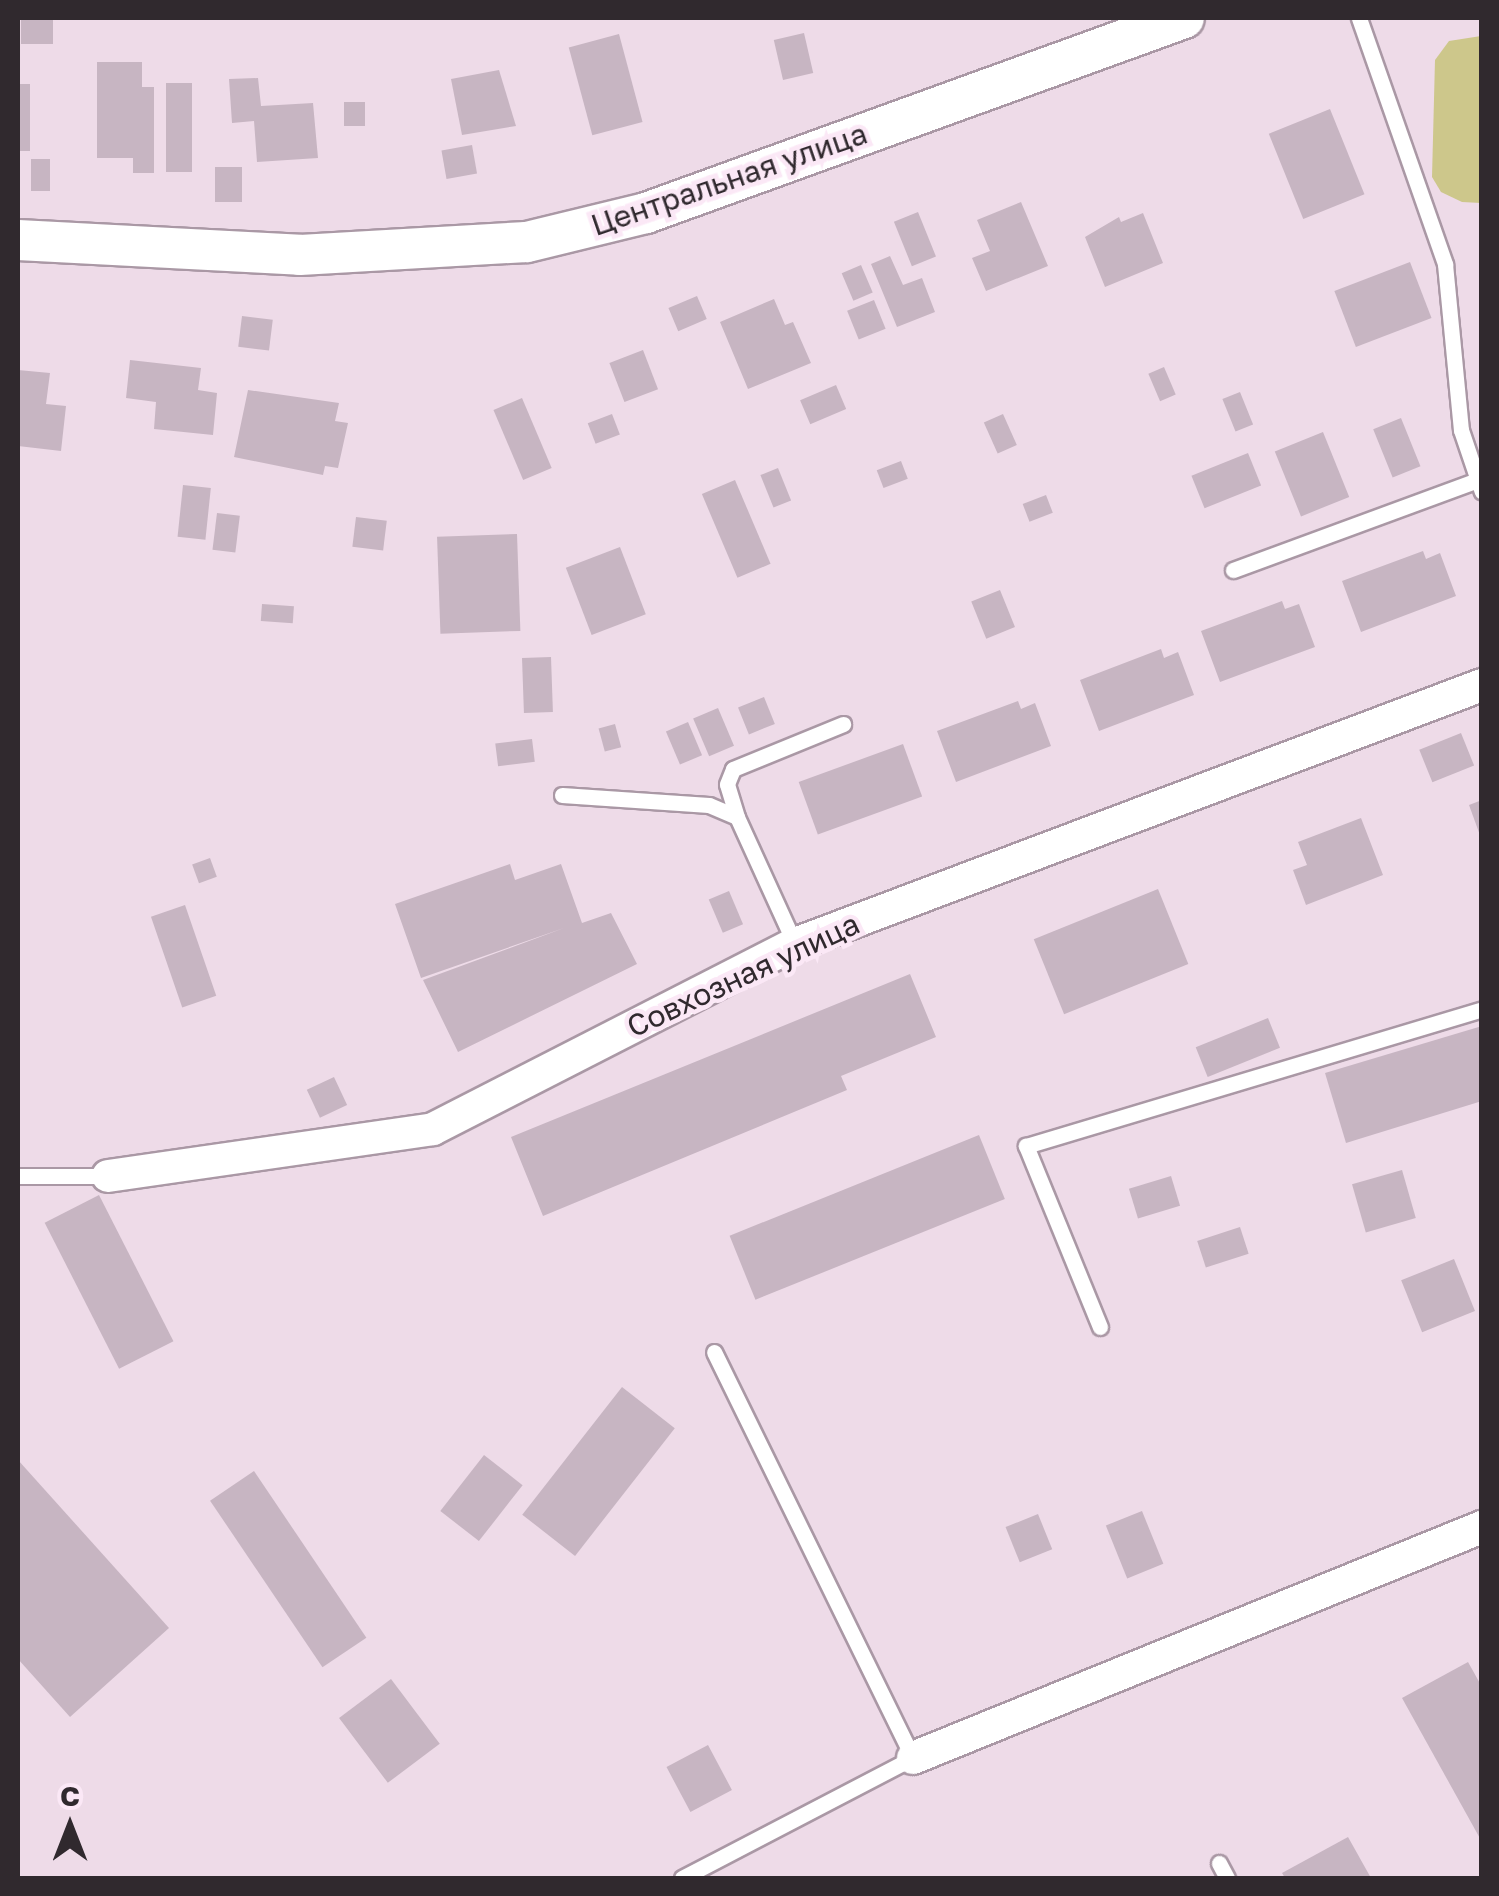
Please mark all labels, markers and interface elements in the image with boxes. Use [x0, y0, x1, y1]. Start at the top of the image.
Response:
street label: Центральная улица [586, 115, 872, 243]
street label: Совхозная улица [621, 905, 865, 1045]
north arrow [20, 1776, 120, 1876]
text: С [60, 1779, 80, 1812]

